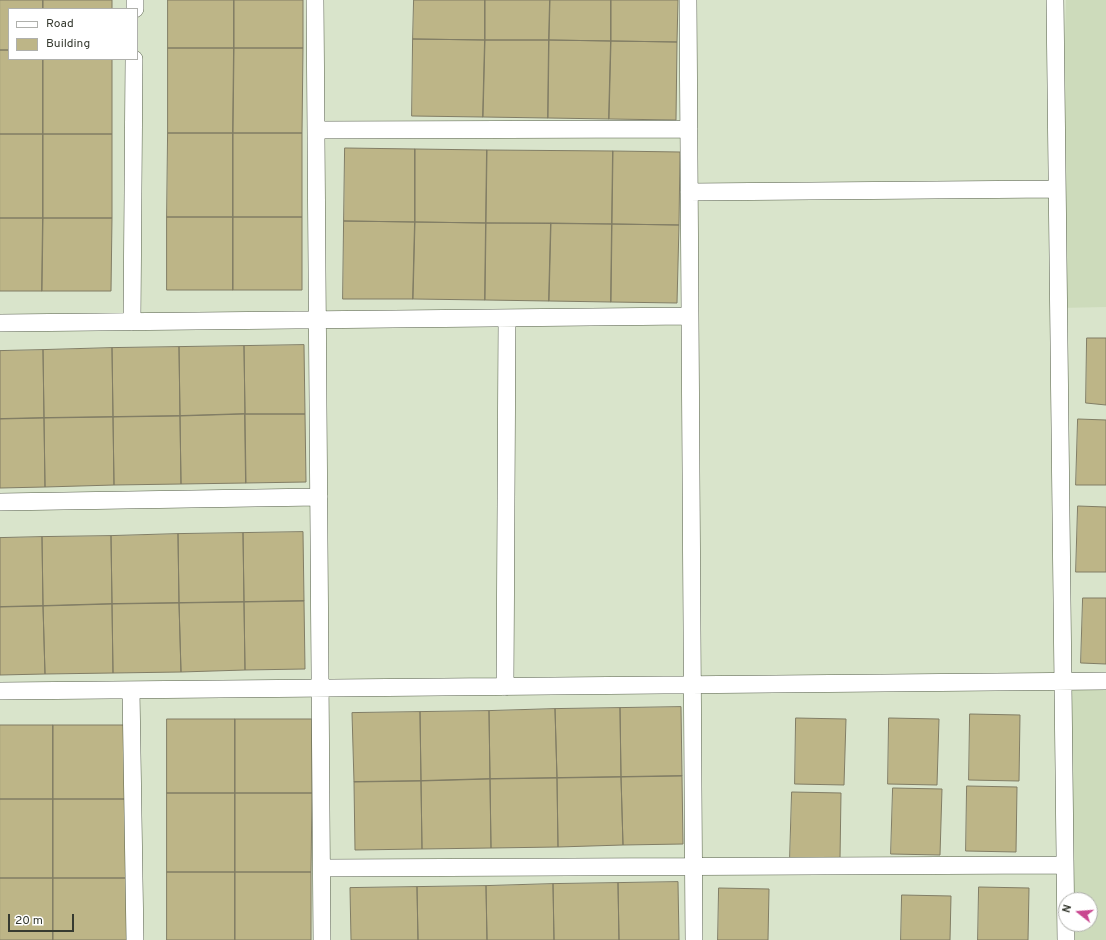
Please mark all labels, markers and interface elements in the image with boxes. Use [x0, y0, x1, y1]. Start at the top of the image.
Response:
legend [8, 8, 138, 60]
text: Road [46, 16, 74, 32]
text: Building [46, 36, 90, 52]
north arrow [1058, 892, 1098, 932]
text: N [1060, 903, 1075, 915]
scale bar [10, 906, 76, 932]
text: 20 m [15, 913, 43, 929]

